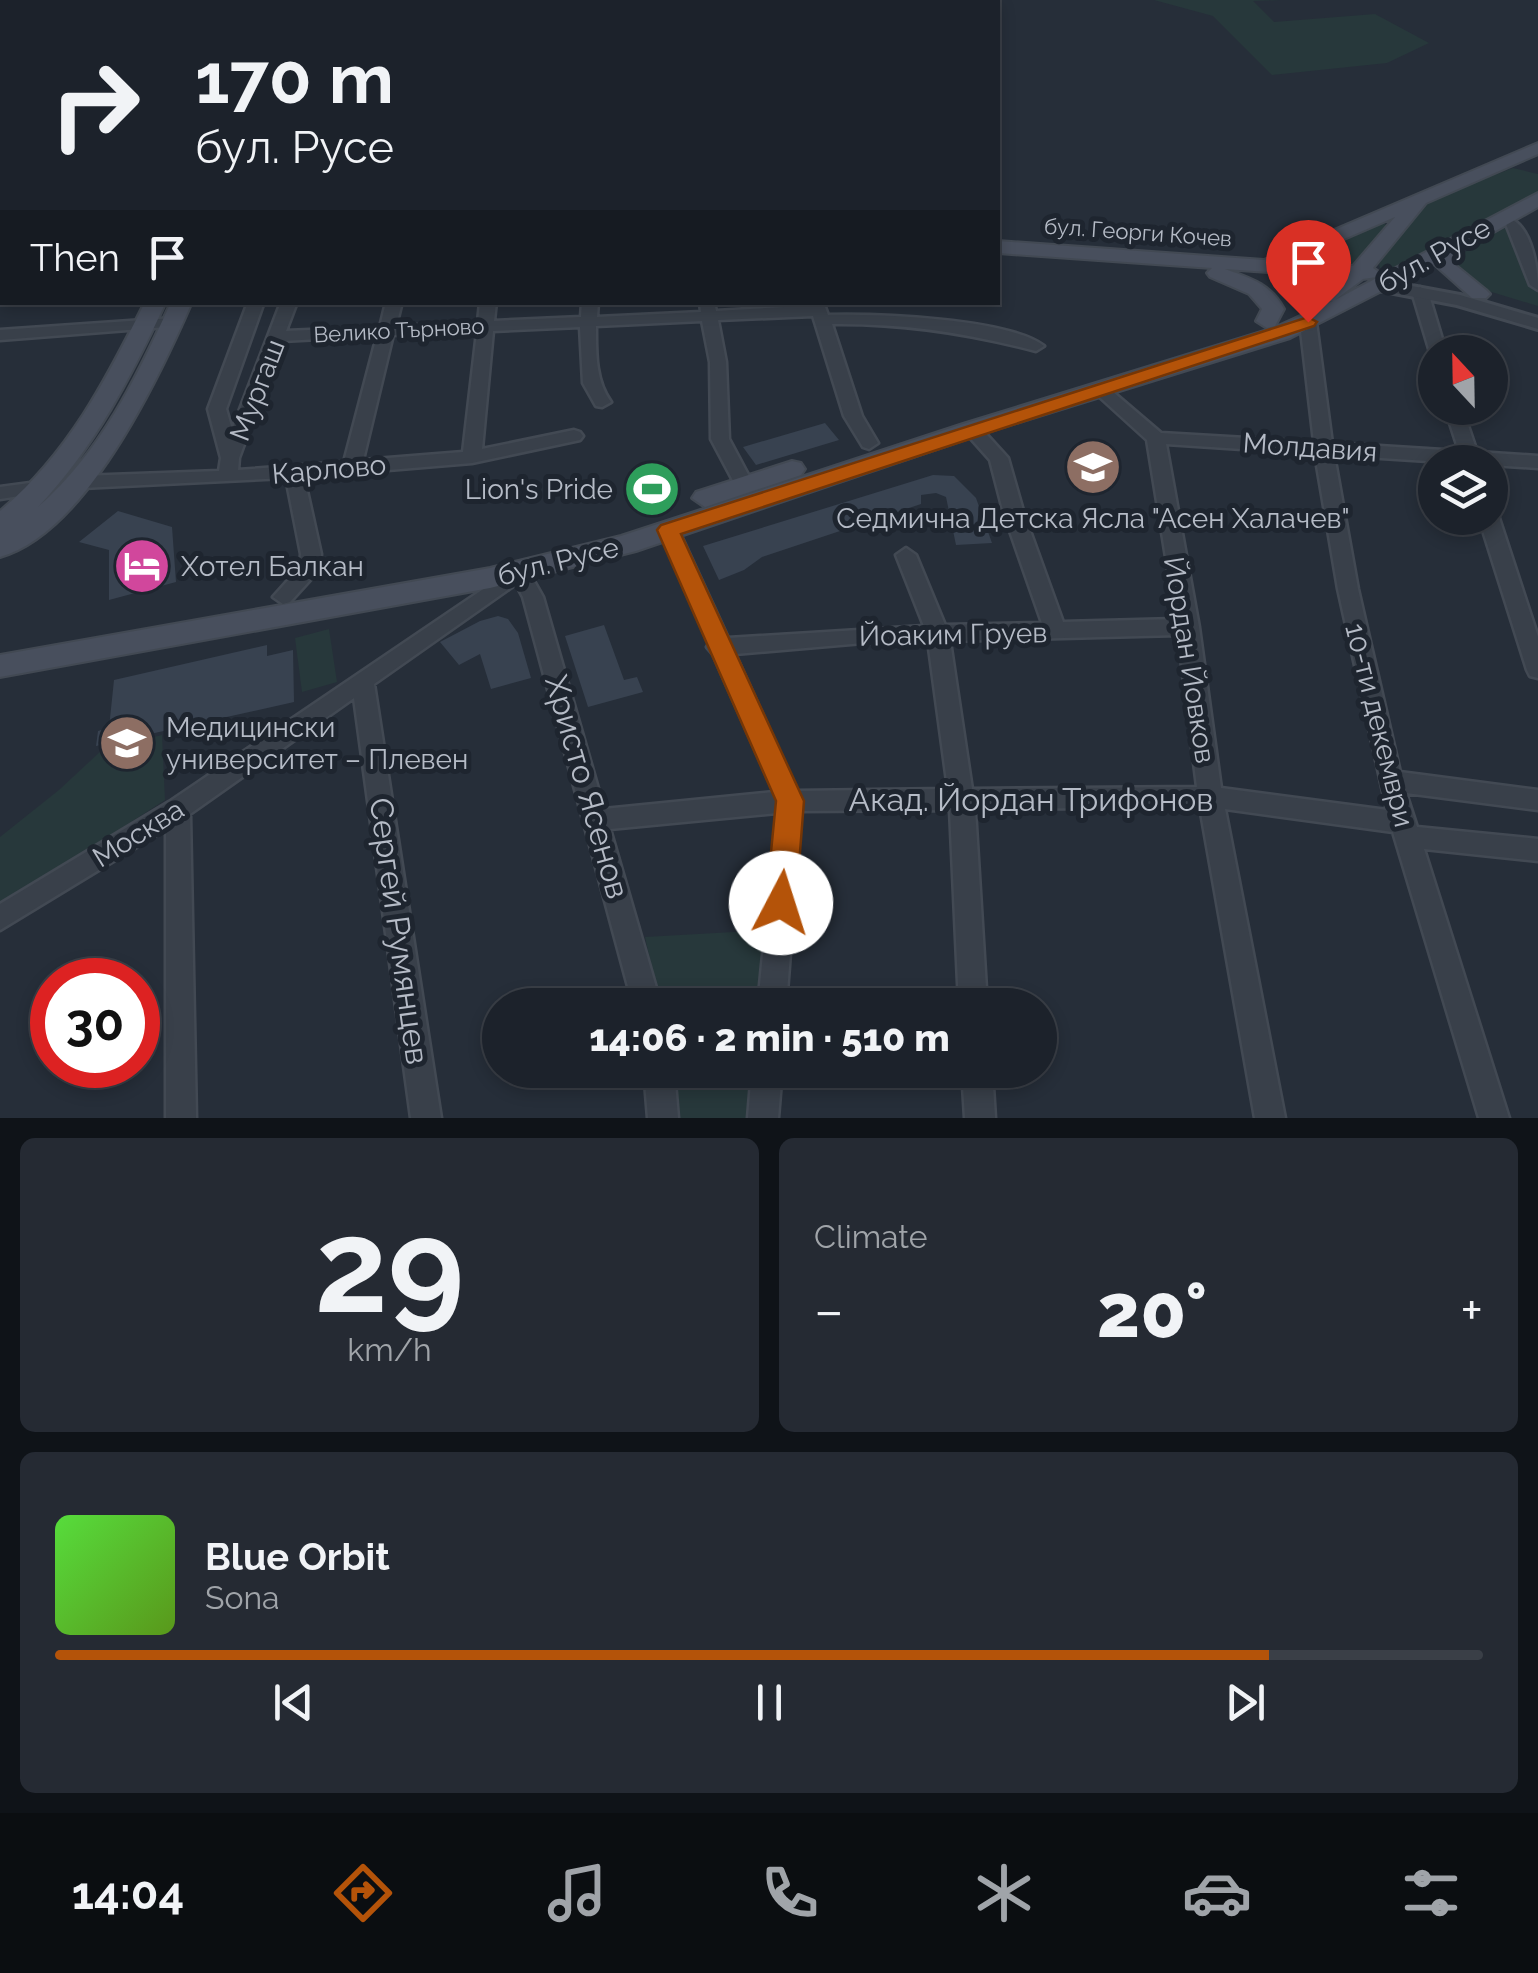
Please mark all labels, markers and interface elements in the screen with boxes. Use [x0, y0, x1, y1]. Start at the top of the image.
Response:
text: 170 m [195, 37, 394, 119]
icon: right [30, 40, 160, 170]
text: бул. Русе [195, 121, 394, 174]
street label: бул. Русе [1372, 211, 1496, 300]
street label: бул. Георги Кочев [1043, 212, 1233, 252]
pin [1266, 220, 1351, 323]
icon: arrive [140, 230, 195, 285]
text: Then [30, 235, 120, 280]
icon: arrive [1281, 235, 1336, 290]
street label: Велико Търново [313, 313, 485, 347]
street label: Мургаш [223, 335, 292, 446]
north arrow [1418, 335, 1508, 425]
map controls [1418, 335, 1508, 535]
street label: Молдавия [1242, 426, 1378, 469]
school or university icon: Седмична Детска Ясла "Асен Халачев" [1063, 437, 1123, 497]
button: layers [1418, 445, 1508, 535]
street label: Карлово [271, 448, 388, 491]
sports icon: Lion's Pride [622, 459, 682, 519]
place label: Lion's Pride [465, 473, 613, 506]
place label: Седмична Детска Ясла "Асен Халачев" [836, 502, 1350, 535]
street label: бул. Русе [494, 531, 622, 592]
hotel icon: Хотел Балкан [112, 536, 172, 596]
place label: Хотел Балкан [181, 550, 364, 583]
street label: Йордан Йовков [1157, 555, 1222, 766]
street label: Йоаким Груев [859, 616, 1048, 653]
street label: 10-ти декември [1338, 620, 1421, 830]
street label: Христо Ясенов [538, 671, 637, 903]
place label: Медицински университет – Плевен [166, 711, 468, 776]
school or university icon: Медицински университет – Плевен [97, 713, 157, 773]
street label: Акад. Йордан Трифонов [849, 781, 1214, 818]
street label: Москва [87, 793, 190, 874]
street label: Сергей Румянцев [362, 795, 437, 1067]
position arrow [729, 851, 833, 955]
speed limit sign: 30 [30, 958, 160, 1088]
text: 14:06 · 2 min · 510 m [589, 1015, 950, 1060]
text: 29 [315, 1190, 464, 1342]
text: Climate [814, 1218, 928, 1255]
text: 20° [1097, 1266, 1207, 1355]
text: − [814, 1278, 844, 1343]
text: + [1460, 1278, 1483, 1343]
text: km/h [347, 1331, 432, 1368]
text: Blue Orbit [205, 1534, 390, 1579]
text: Sona [205, 1579, 280, 1616]
icon: previous [266, 1675, 321, 1730]
icon: pause [742, 1675, 797, 1730]
icon: next [1218, 1675, 1273, 1730]
icon: directions [328, 1858, 398, 1928]
icon: music [542, 1858, 612, 1928]
icon: phone [755, 1858, 825, 1928]
icon: climate [969, 1858, 1039, 1928]
icon: car [1182, 1858, 1252, 1928]
icon: filters [1396, 1858, 1466, 1928]
text: 14:04 [72, 1867, 184, 1920]

